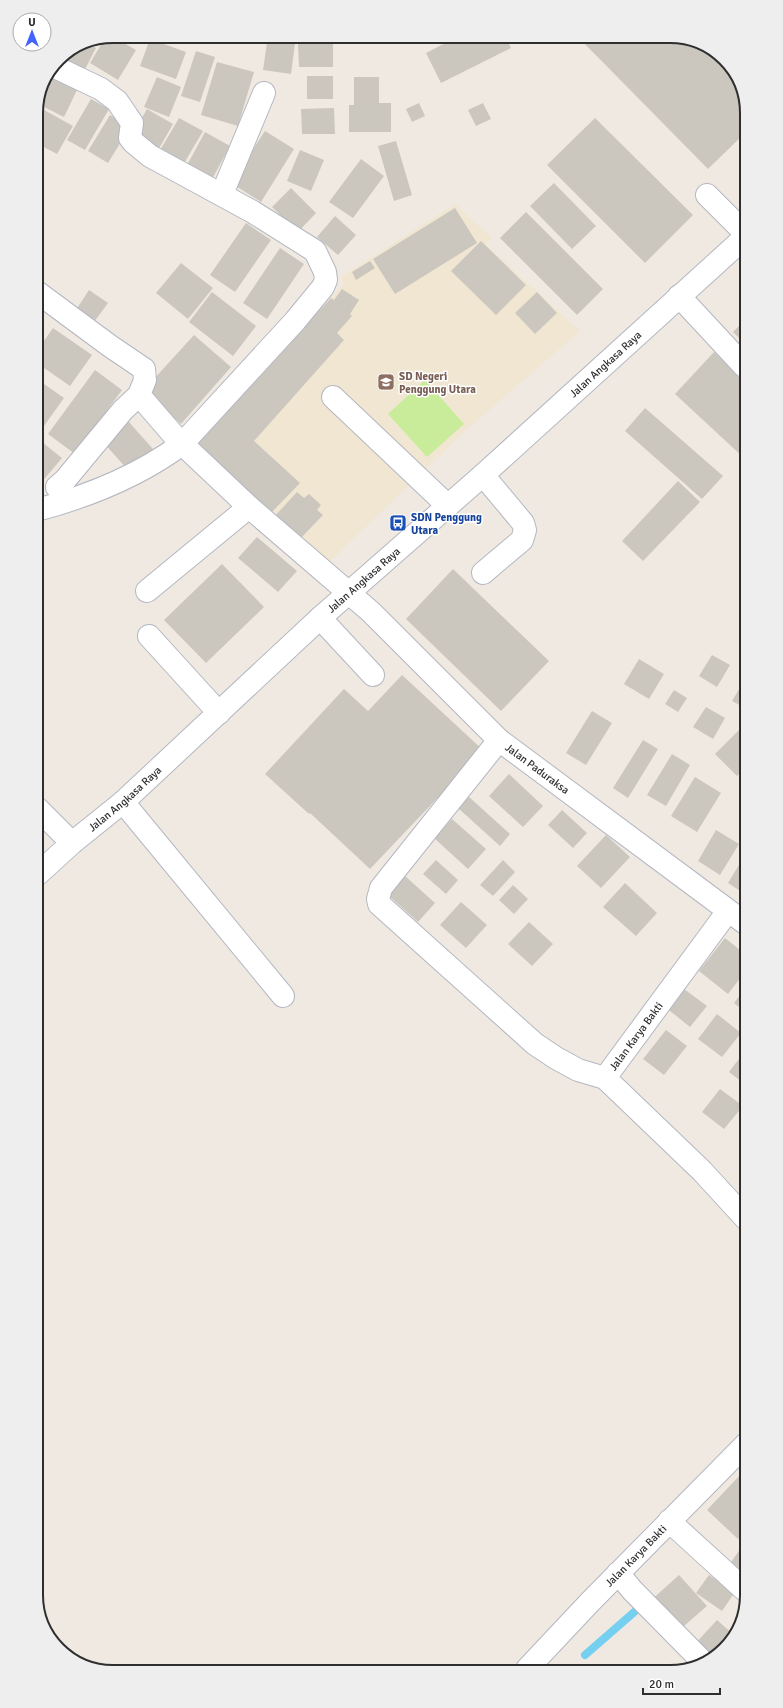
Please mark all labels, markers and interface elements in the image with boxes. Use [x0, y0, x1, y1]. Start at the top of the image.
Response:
north arrow [12, 12, 52, 52]
text: U [28, 16, 36, 29]
street label: Jalan Angkasa Raya [567, 328, 644, 400]
place label: SD Negeri Penggung Utara [399, 370, 476, 396]
school or university icon: SD Negeri Penggung Utara [376, 372, 396, 392]
place label: SDN Penggung Utara [411, 511, 482, 537]
bus stop icon: SDN Penggung Utara [388, 513, 408, 533]
street label: Jalan Angkasa Raya [325, 544, 403, 615]
street label: Jalan Paduraksa [503, 741, 572, 797]
street label: Jalan Angkasa Raya [86, 763, 164, 834]
street label: Jalan Karya Bakti [606, 999, 665, 1073]
street label: Jalan Karya Bakti [602, 1522, 669, 1589]
scale bar [643, 1670, 720, 1696]
text: 20 m [649, 1677, 674, 1692]

